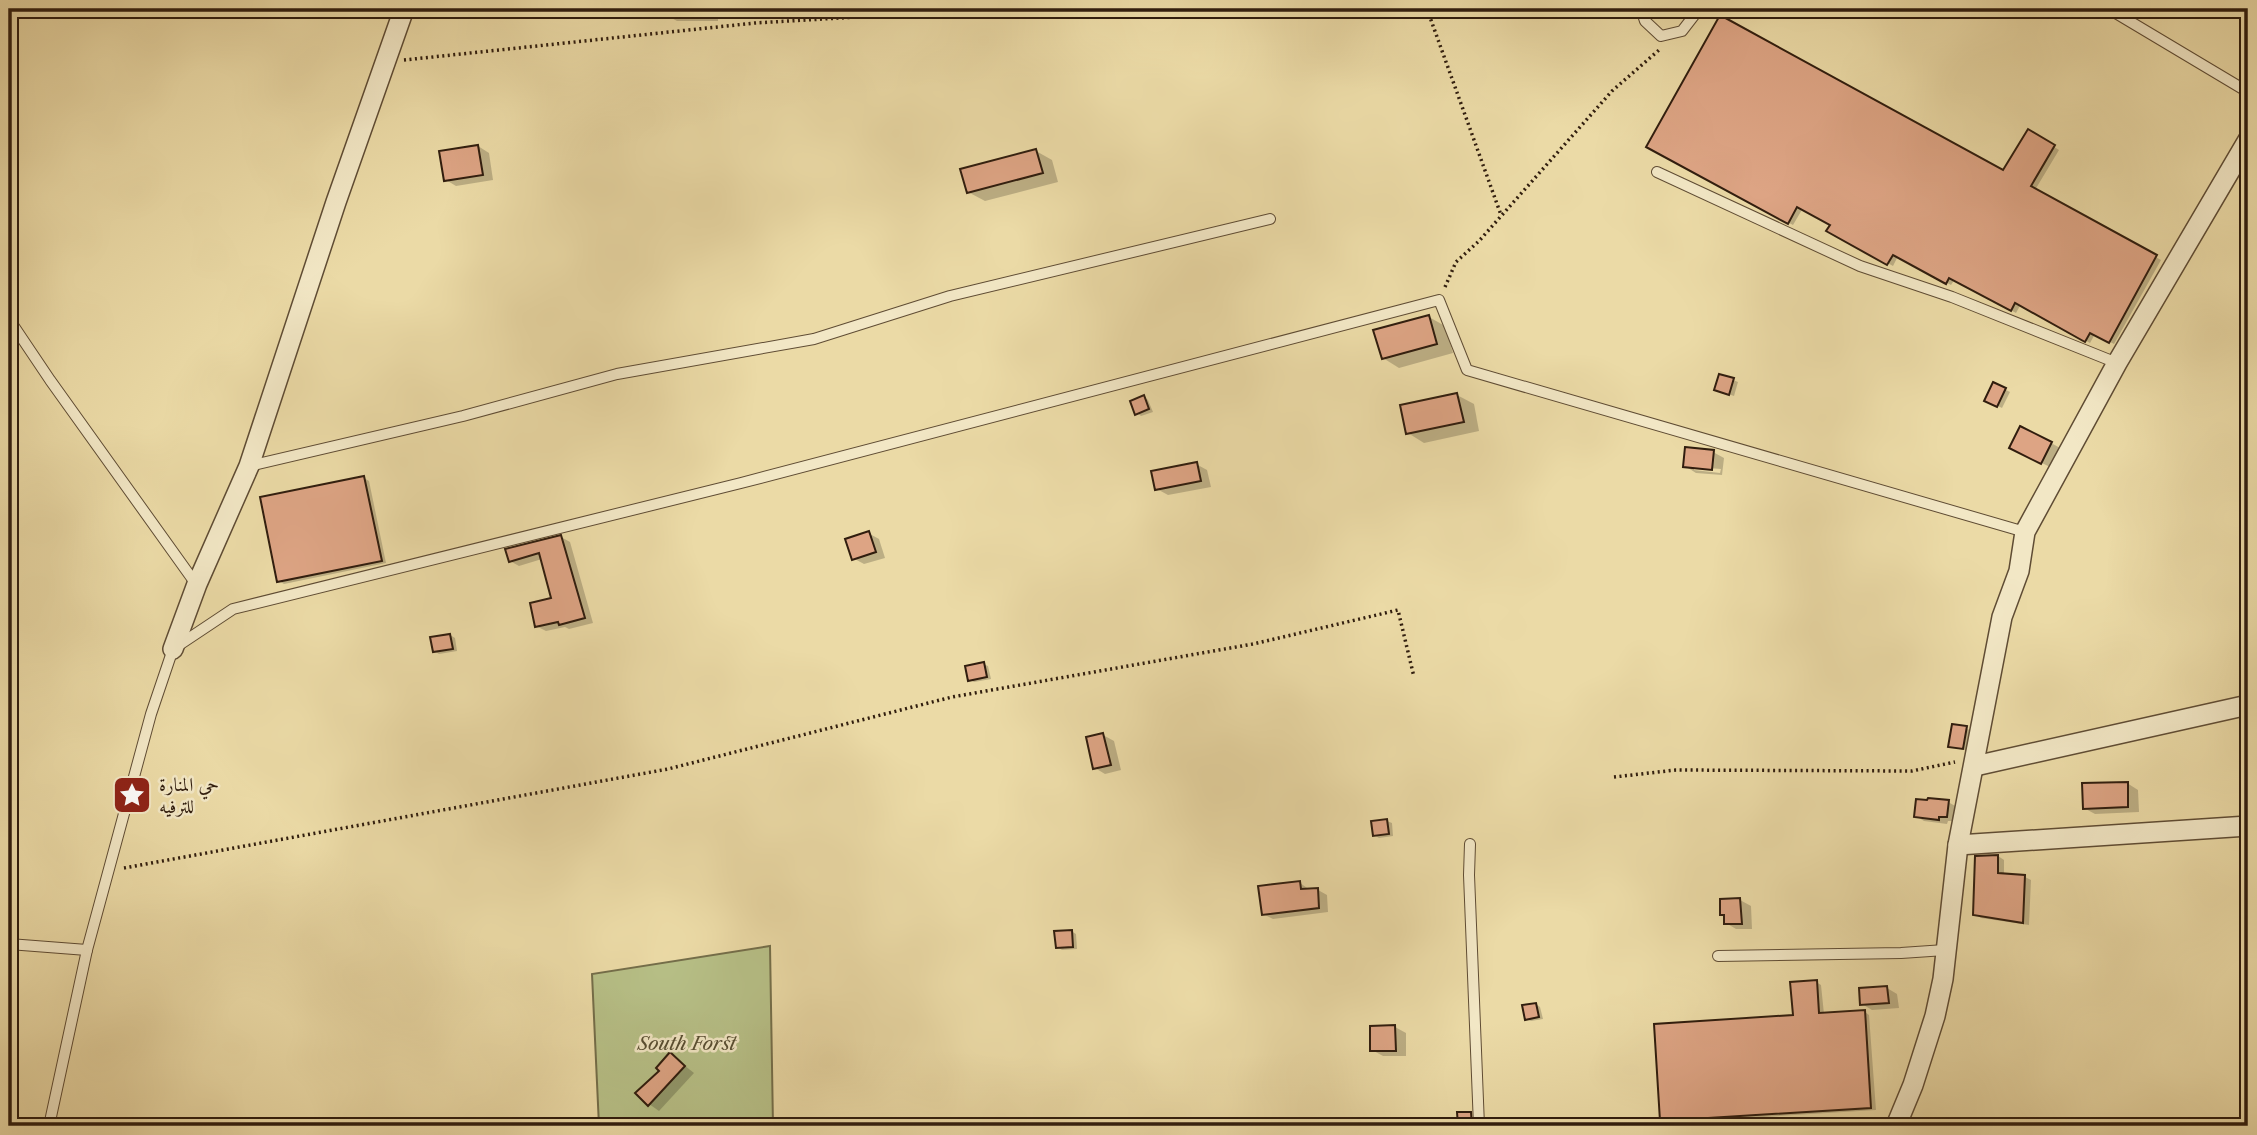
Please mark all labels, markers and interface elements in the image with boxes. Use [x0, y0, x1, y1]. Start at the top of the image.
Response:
place label: حي المنارة للترفيه [159, 773, 219, 818]
place icon: حي المنارة للترفيه [111, 774, 153, 816]
park label: South Forst [637, 1032, 737, 1055]

